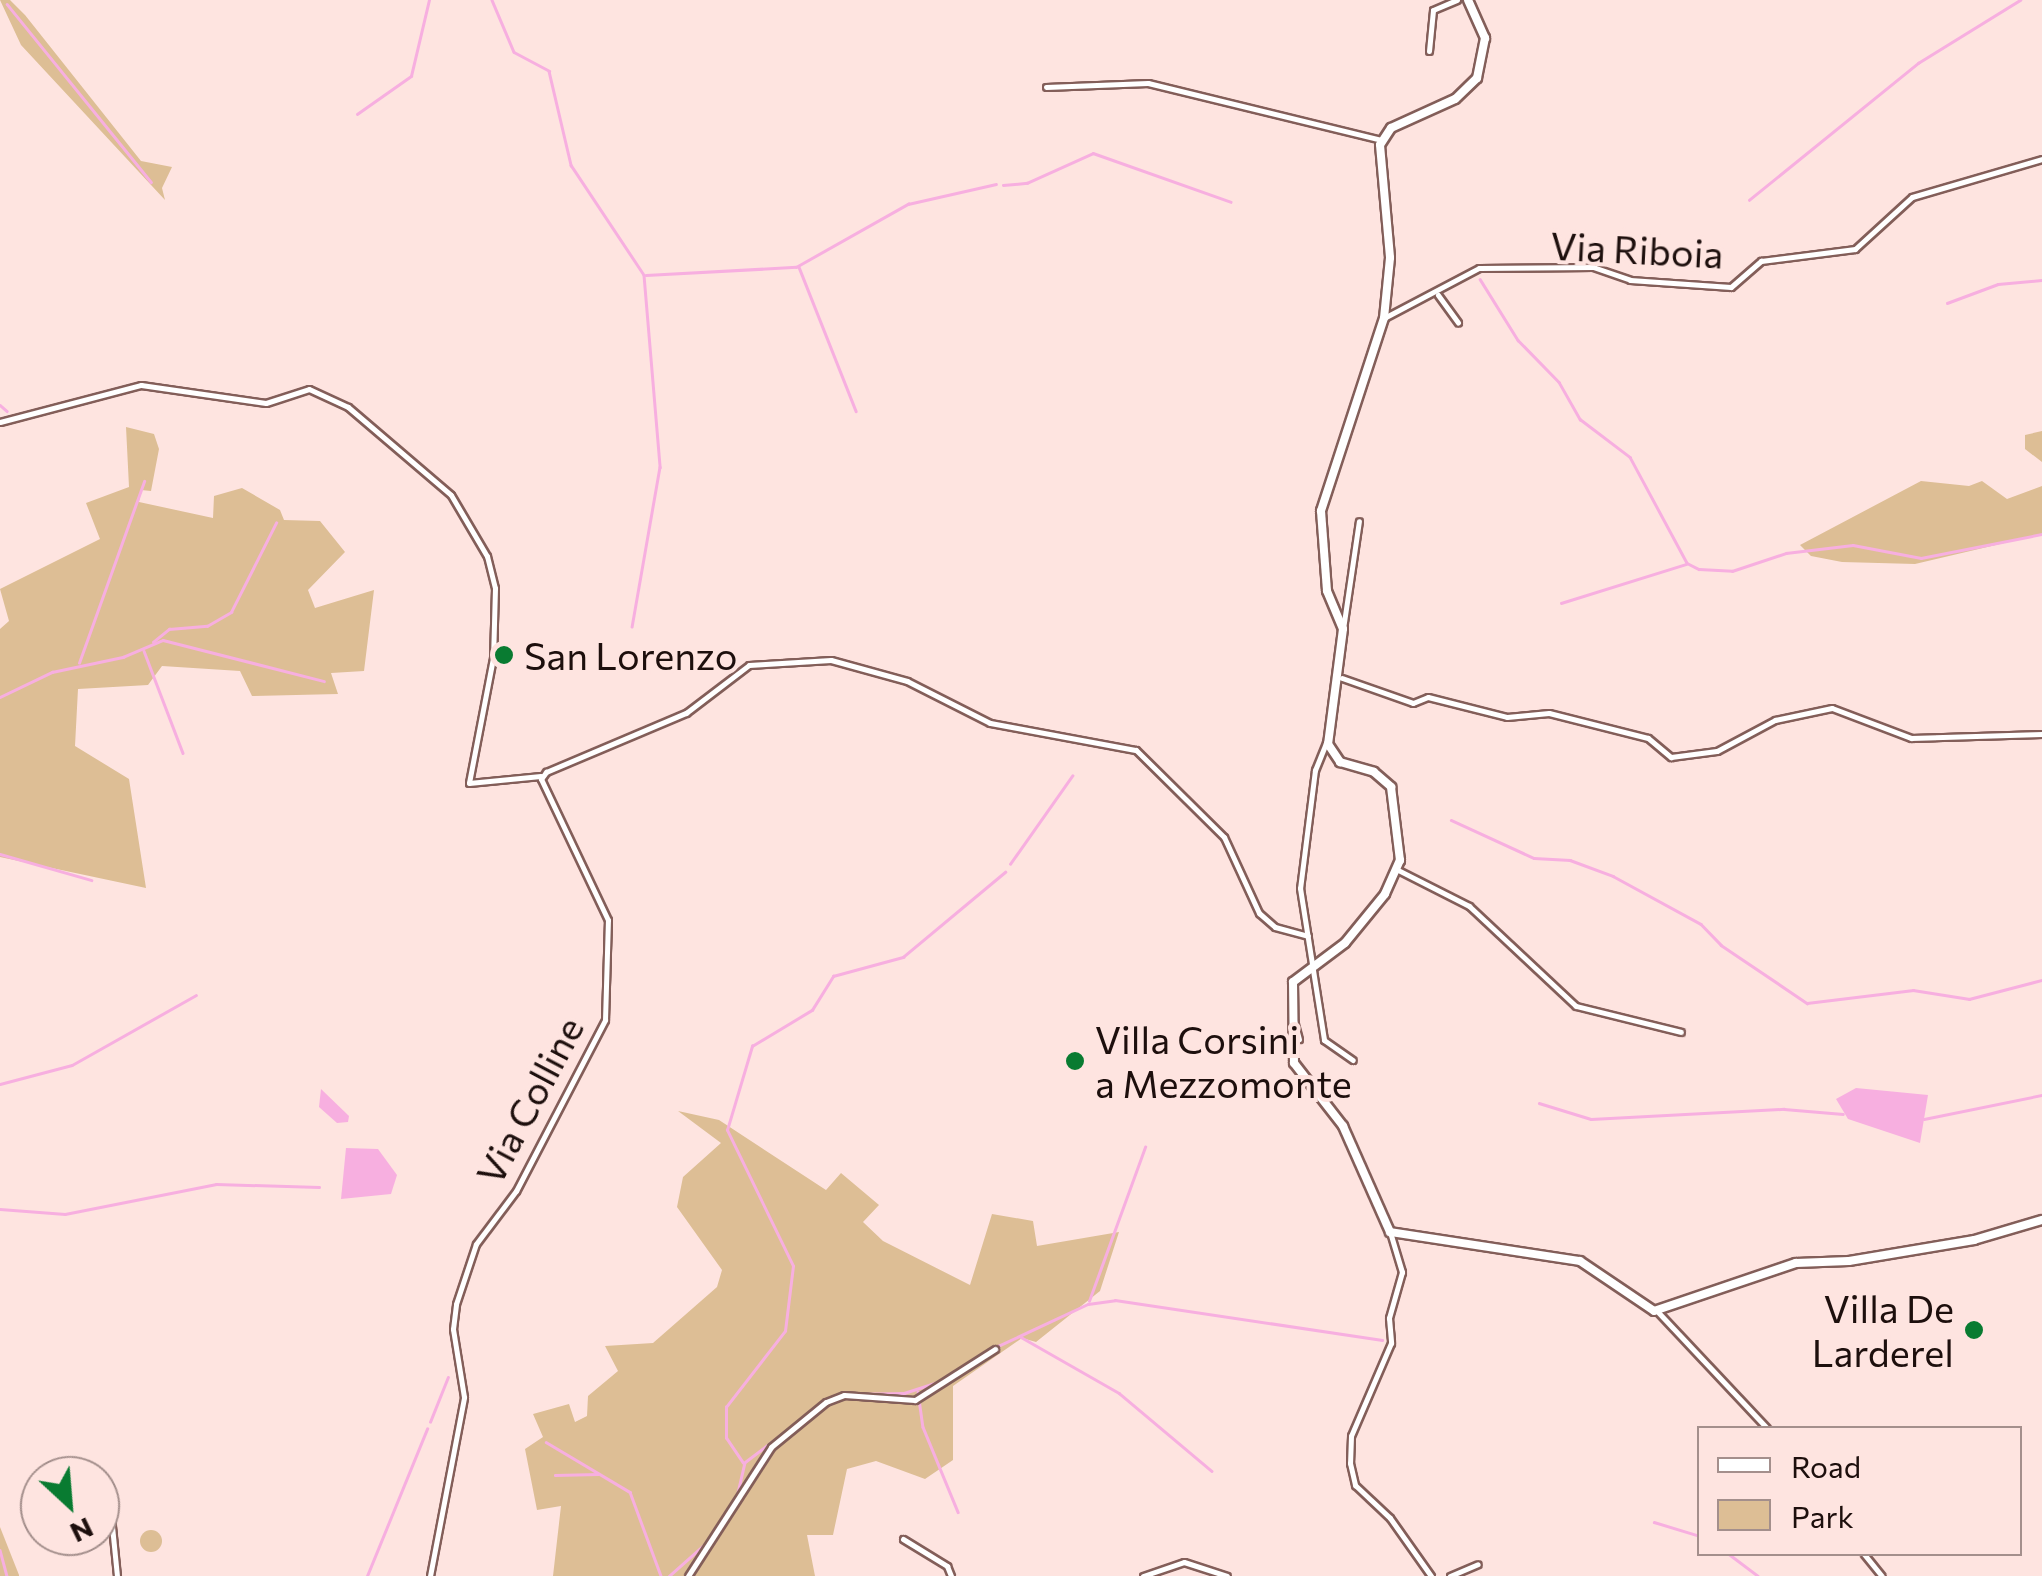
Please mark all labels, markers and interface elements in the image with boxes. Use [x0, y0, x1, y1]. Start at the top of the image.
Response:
street label: Via Riboia [1549, 222, 1725, 276]
place label: San Lorenzo [524, 632, 738, 678]
marker: San Lorenzo [493, 644, 515, 666]
street label: Via Colline [466, 1009, 592, 1191]
place label: Villa Corsini a Mezzomonte [1095, 1016, 1352, 1106]
marker: Villa Corsini a Mezzomonte [1064, 1050, 1086, 1072]
place label: Villa De Larderel [1812, 1285, 1954, 1375]
marker: Villa De Larderel [1963, 1319, 1985, 1341]
legend [1697, 1426, 2022, 1556]
text: Road [1791, 1447, 1861, 1484]
north arrow [20, 1456, 120, 1556]
text: Park [1791, 1497, 1854, 1534]
text: N [65, 1511, 99, 1551]

